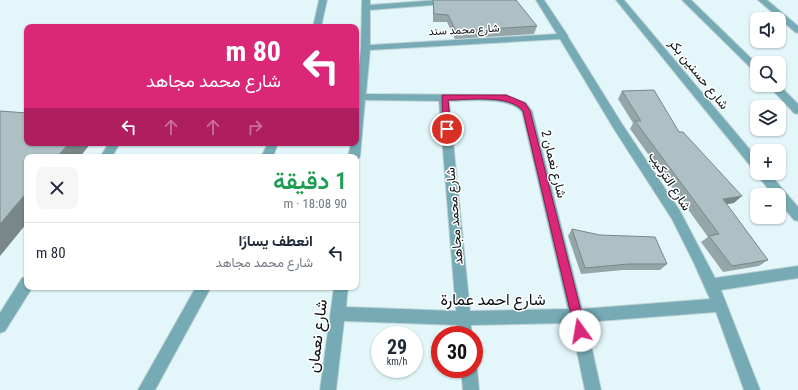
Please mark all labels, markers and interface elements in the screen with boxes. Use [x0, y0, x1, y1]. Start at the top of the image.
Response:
map controls [750, 12, 786, 224]
button: sound [750, 12, 786, 48]
street label: شارع محمد سند [428, 22, 500, 39]
text: 80 m [225, 35, 281, 68]
street label: شارع حسنين بكر [664, 35, 732, 113]
icon: left [295, 40, 347, 92]
button: search [750, 56, 786, 92]
text: شارع محمد مجاهد [146, 70, 281, 91]
button: layers [750, 100, 786, 136]
pin [430, 112, 464, 146]
icon: left [118, 116, 140, 138]
icon: ahead [160, 116, 182, 138]
icon: ahead [202, 116, 224, 138]
icon: right [244, 116, 266, 138]
icon: arrive [436, 118, 458, 140]
street label: شارع نعمان 2 [536, 129, 570, 200]
button: + [750, 144, 786, 180]
street label: شارع التركيب [644, 149, 695, 214]
button: close [36, 167, 78, 209]
text: 1 دقيقة [273, 167, 347, 195]
street label: شارع محمد مجاهد [442, 167, 468, 265]
button: − [750, 188, 786, 224]
text: 90 m · 18:08 [284, 196, 347, 211]
text: انعطف يسارًا [239, 232, 313, 250]
icon: left [325, 242, 347, 264]
text: 80 m [36, 244, 66, 262]
text: شارع محمد مجاهد [216, 255, 313, 270]
street label: شارع احمد عمارة [440, 290, 546, 311]
street label: شارع نعمان [303, 298, 333, 374]
position arrow [559, 310, 601, 352]
speed limit sign: 30 [431, 326, 483, 378]
text: 29 [387, 335, 407, 359]
text: km/h [387, 356, 407, 367]

